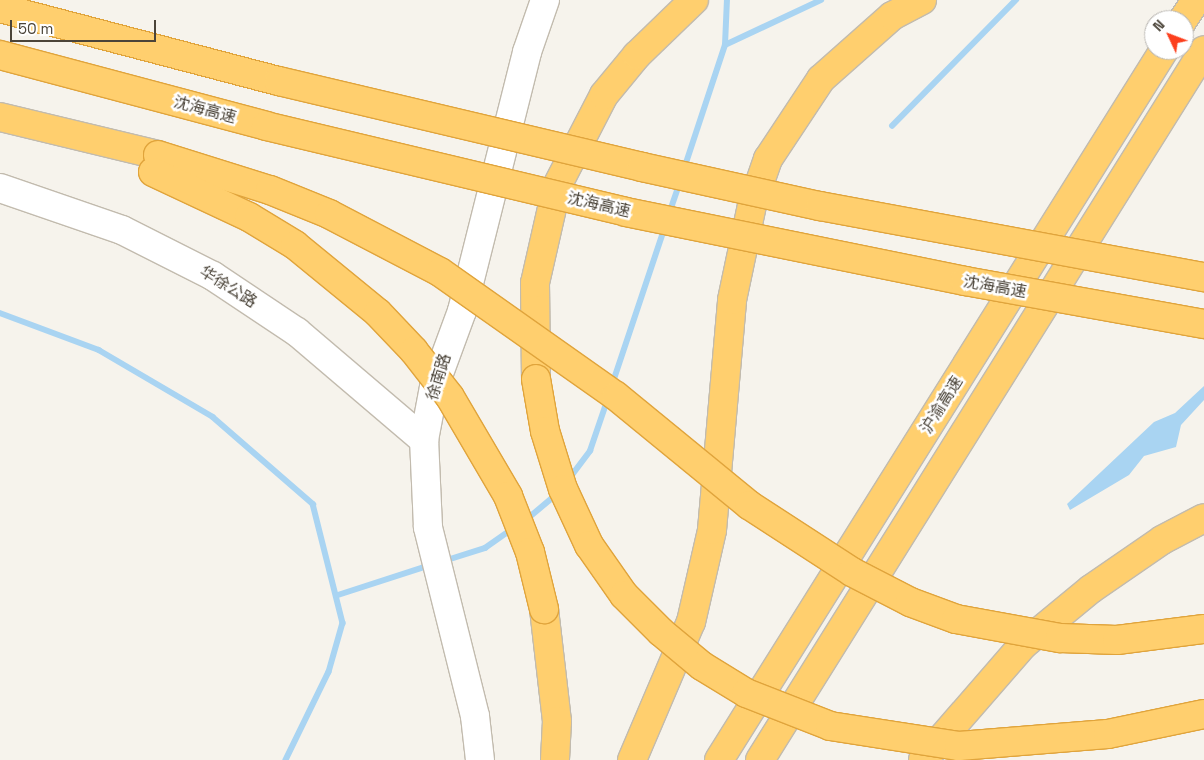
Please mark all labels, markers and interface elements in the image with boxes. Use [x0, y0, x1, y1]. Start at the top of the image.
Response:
scale bar [12, 10, 159, 42]
north arrow [1144, 10, 1194, 60]
text: N [1149, 16, 1169, 35]
text: 50 m [18, 19, 53, 38]
street label: 沈海高速 [172, 92, 238, 128]
street label: 沈海高速 [566, 188, 632, 222]
street label: 华徐公路 [196, 262, 260, 312]
street label: 沈海高速 [962, 272, 1028, 302]
street label: 徐南路 [423, 351, 455, 403]
street label: 沪渝高速 [917, 373, 967, 437]

